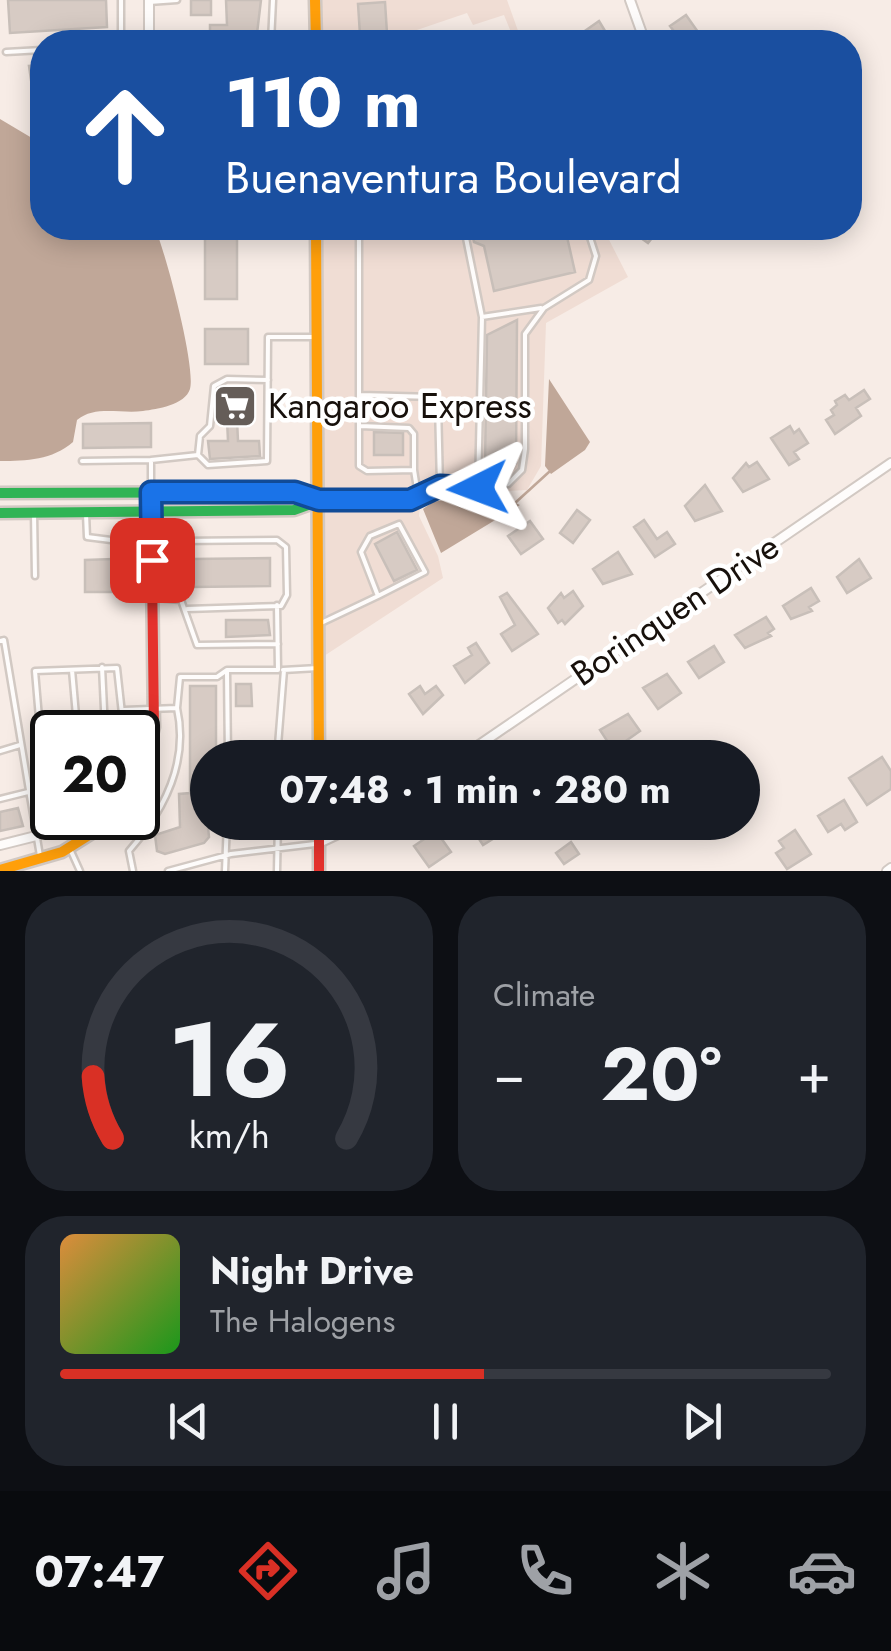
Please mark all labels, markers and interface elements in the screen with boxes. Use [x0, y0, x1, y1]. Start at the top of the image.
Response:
text: 110 m [225, 52, 421, 153]
icon: ahead [60, 70, 190, 200]
text: Buenaventura Boulevard [225, 145, 682, 210]
place label: Kangaroo Express [268, 381, 532, 431]
supermarket icon: Kangaroo Express [212, 383, 258, 429]
position arrow [426, 436, 530, 540]
pin [110, 518, 195, 603]
street label: Borinquen Drive [561, 522, 789, 698]
icon: arrive [125, 533, 180, 588]
speed limit sign: 20 [30, 710, 160, 840]
text: 07:48 · 1 min · 280 m [279, 762, 671, 817]
text: Climate [493, 972, 595, 1018]
text: 16 [168, 985, 290, 1135]
text: 20° [601, 1020, 722, 1128]
text: − [493, 1034, 525, 1114]
text: + [797, 1034, 831, 1114]
text: km/h [189, 1110, 269, 1161]
text: Night Drive [210, 1243, 414, 1298]
text: The Halogens [210, 1298, 395, 1344]
icon: previous [161, 1394, 216, 1449]
icon: pause [418, 1394, 473, 1449]
icon: next [675, 1394, 730, 1449]
icon: directions [233, 1536, 303, 1606]
icon: music [371, 1536, 441, 1606]
icon: phone [510, 1536, 580, 1606]
icon: climate [648, 1536, 718, 1606]
icon: car [787, 1536, 857, 1606]
text: 07:47 [34, 1539, 164, 1604]

